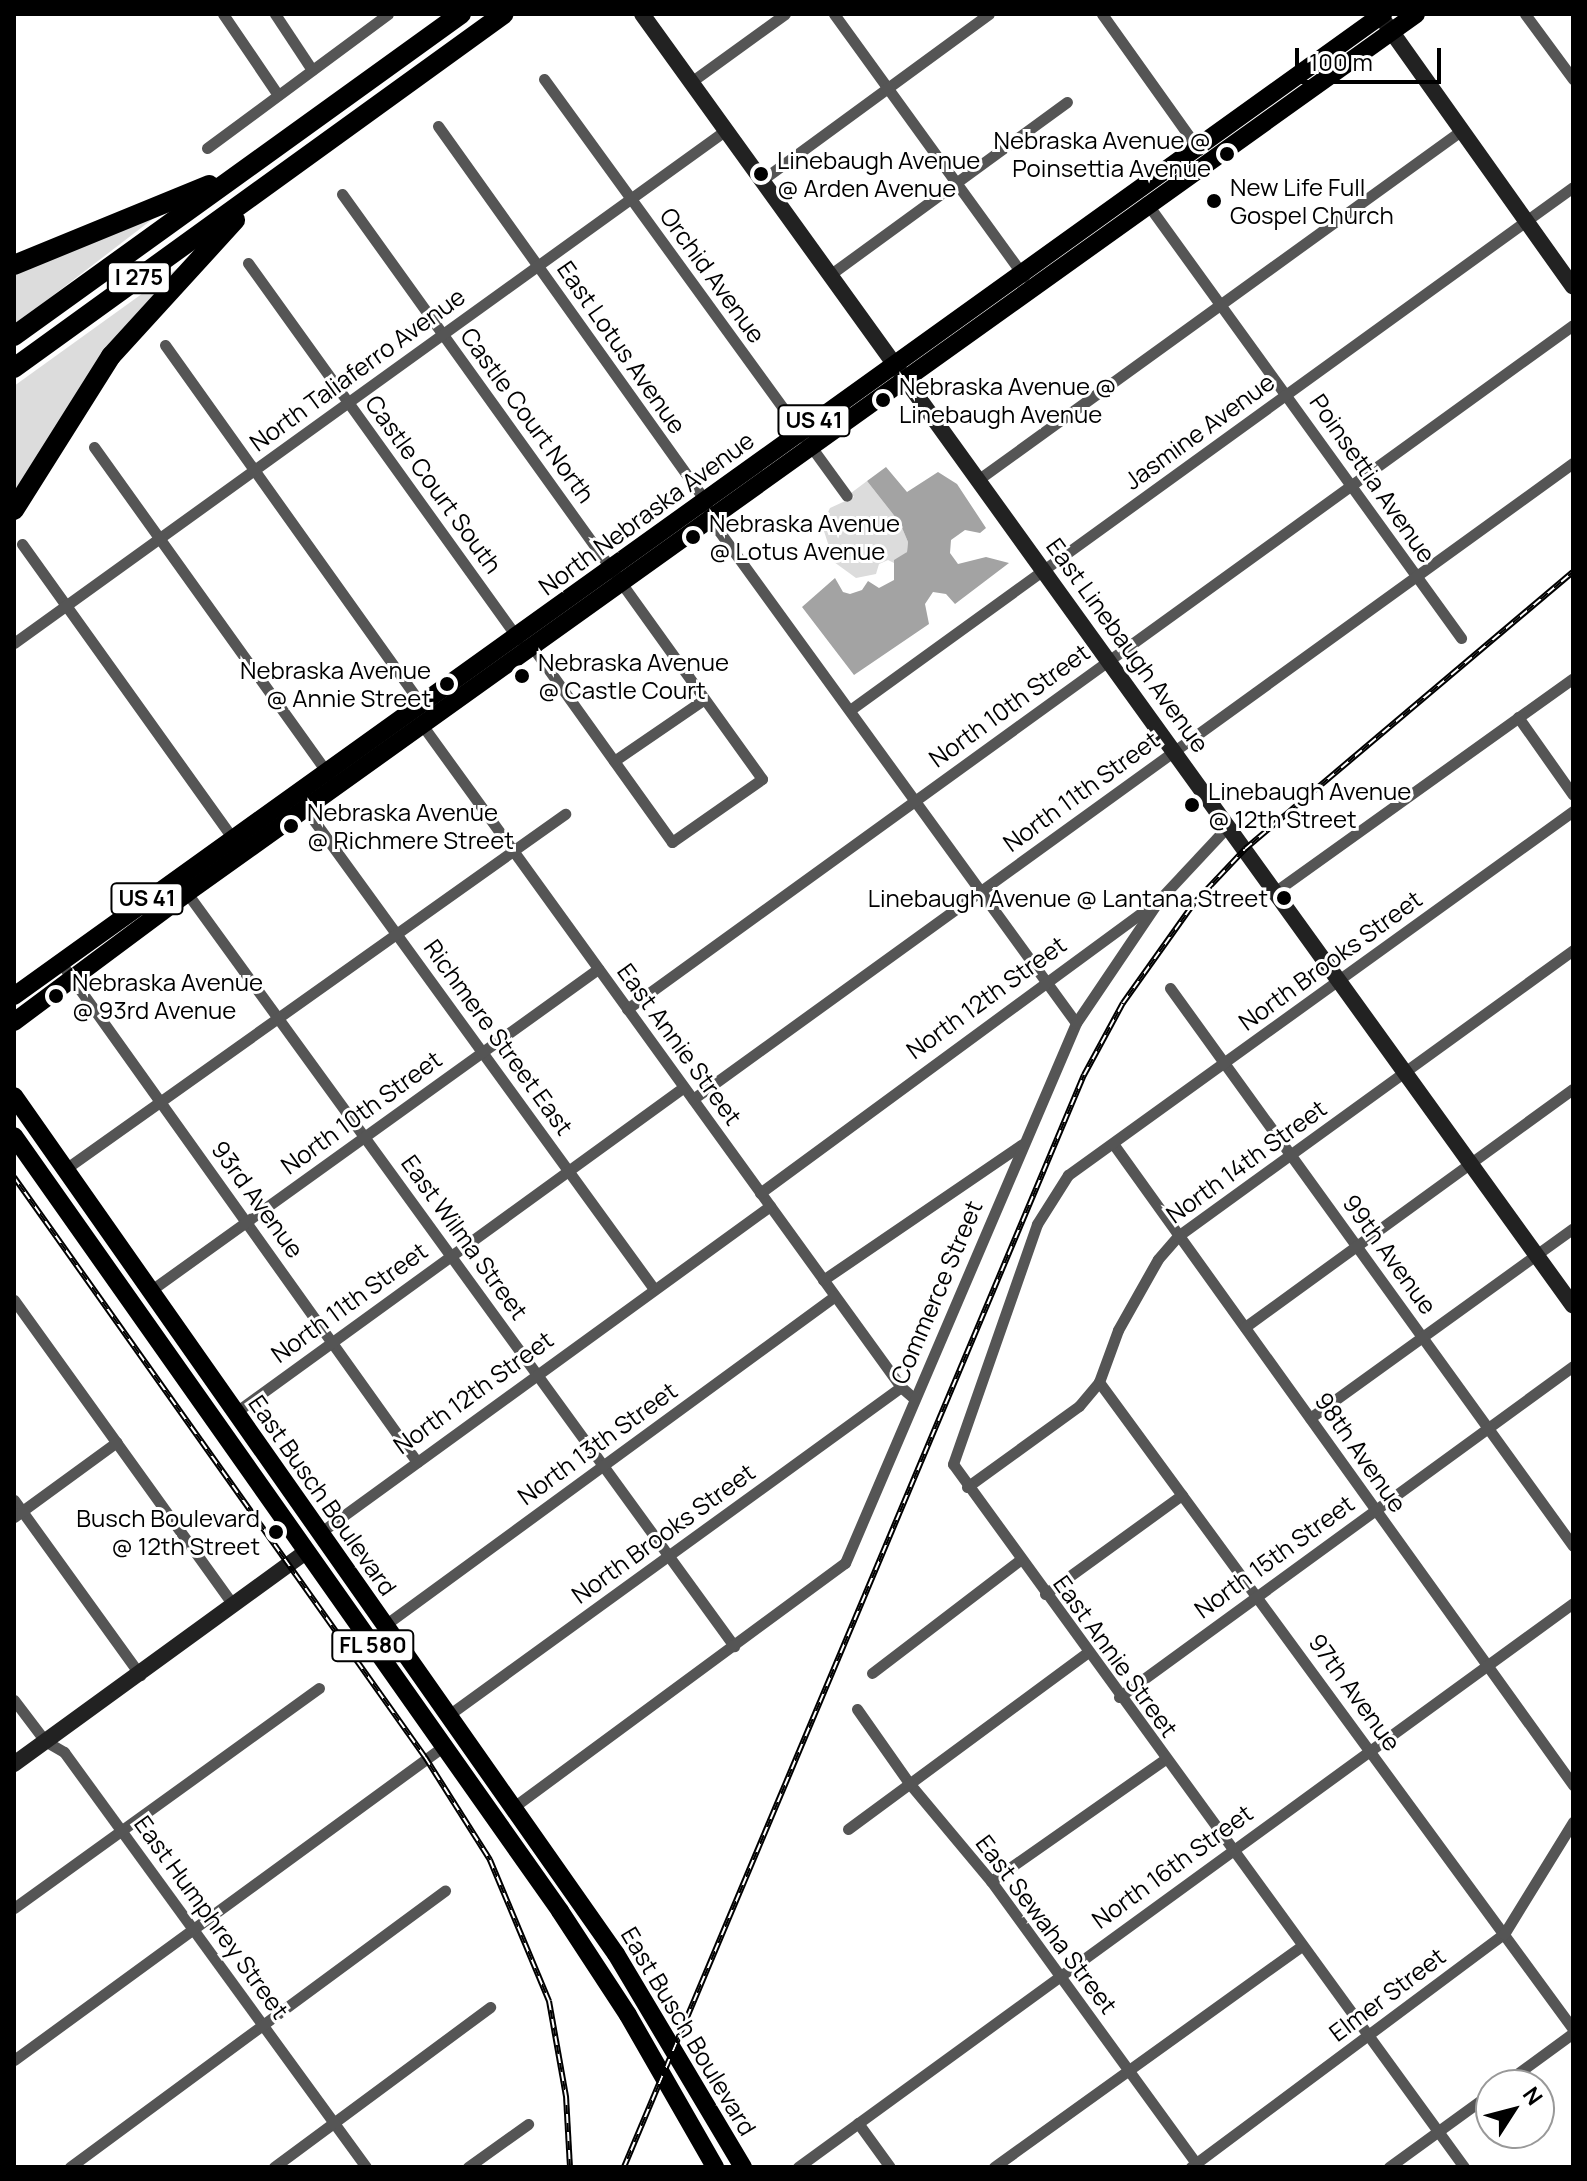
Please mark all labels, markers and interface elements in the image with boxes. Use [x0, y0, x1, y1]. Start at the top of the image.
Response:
scale bar [1299, 32, 1445, 82]
text: 100 m [1309, 45, 1373, 78]
place label: Nebraska Avenue @ Poinsettia Avenue [994, 126, 1211, 182]
marker: Nebraska Avenue @ Poinsettia Avenue [1218, 145, 1236, 163]
place label: Linebaugh Avenue @ Arden Avenue [777, 146, 980, 202]
marker: Linebaugh Avenue @ Arden Avenue [752, 165, 770, 183]
place label: New Life Full Gospel Church [1230, 173, 1394, 229]
marker: New Life Full Gospel Church [1205, 192, 1223, 210]
street label: Orchid Avenue [654, 202, 772, 348]
street label: East Lotus Avenue [552, 255, 692, 439]
road number: I 275 [105, 260, 173, 296]
street label: North Taliaferro Avenue [244, 281, 470, 457]
street label: Castle Court North [455, 322, 601, 508]
street label: Jasmine Avenue [1118, 367, 1280, 495]
place label: Nebraska Avenue @ Linebaugh Avenue [899, 372, 1116, 428]
street label: Poinsettia Avenue [1304, 388, 1442, 568]
street label: Castle Court South [360, 389, 508, 579]
marker: Nebraska Avenue @ Linebaugh Avenue [874, 391, 892, 409]
road number: US 41 [776, 403, 852, 439]
street label: North Nebraska Avenue [533, 425, 759, 601]
place label: Nebraska Avenue @ Lotus Avenue [709, 509, 900, 565]
marker: Nebraska Avenue @ Lotus Avenue [684, 528, 702, 546]
street label: East Linebaugh Avenue [1041, 532, 1215, 758]
street label: North 10th Street [923, 637, 1095, 773]
place label: Nebraska Avenue @ Castle Court [538, 648, 729, 704]
place label: Nebraska Avenue @ Annie Street [240, 656, 431, 712]
marker: Nebraska Avenue @ Castle Court [513, 667, 531, 685]
marker: Nebraska Avenue @ Annie Street [438, 675, 456, 693]
street label: North 11th Street [997, 725, 1165, 857]
place label: Linebaugh Avenue @ 12th Street [1208, 777, 1411, 833]
marker: Linebaugh Avenue @ 12th Street [1183, 796, 1201, 814]
place label: Nebraska Avenue @ Richmere Street [307, 798, 514, 854]
marker: Nebraska Avenue @ Richmere Street [282, 817, 300, 835]
road number: US 41 [109, 881, 185, 917]
place label: Linebaugh Avenue @ Lantana Street [868, 884, 1268, 912]
street label: North Brooks Street [1233, 884, 1427, 1036]
marker: Linebaugh Avenue @ Lantana Street [1275, 889, 1293, 907]
street label: North 12th Street [901, 929, 1071, 1065]
street label: Richmere Street East [418, 934, 580, 1140]
street label: East Annie Street [612, 958, 748, 1130]
place label: Nebraska Avenue @ 93rd Avenue [72, 968, 263, 1024]
marker: Nebraska Avenue @ 93rd Avenue [47, 987, 65, 1005]
street label: North 10th Street [275, 1044, 447, 1180]
street label: North 14th Street [1160, 1093, 1332, 1229]
street label: 93rd Avenue [206, 1135, 310, 1263]
street label: East Wilma Street [396, 1149, 534, 1325]
street label: 99th Avenue [1337, 1189, 1443, 1319]
street label: Commerce Street [884, 1196, 988, 1388]
street label: North 11th Street [265, 1236, 433, 1368]
street label: North 12th Street [388, 1324, 558, 1460]
street label: North 13th Street [512, 1376, 682, 1510]
street label: 98th Avenue [1309, 1387, 1413, 1517]
street label: East Busch Boulevard [243, 1389, 403, 1601]
street label: North Brooks Street [566, 1457, 760, 1609]
street label: North 15th Street [1189, 1488, 1359, 1624]
place label: Busch Boulevard @ 12th Street [76, 1504, 260, 1560]
marker: Busch Boulevard @ 12th Street [267, 1523, 285, 1541]
street label: East Annie Street [1048, 1570, 1184, 1742]
road number: FL 580 [329, 1628, 417, 1664]
street label: 97th Avenue [1303, 1628, 1407, 1756]
street label: North 16th Street [1086, 1798, 1258, 1934]
street label: East Humphrey Street [129, 1810, 295, 2024]
street label: East Sewaha Street [970, 1829, 1124, 2019]
street label: East Busch Boulevard [615, 1922, 763, 2140]
street label: Elmer Street [1323, 1941, 1451, 2047]
north arrow [1475, 2069, 1555, 2149]
text: N [1516, 2081, 1550, 2111]

